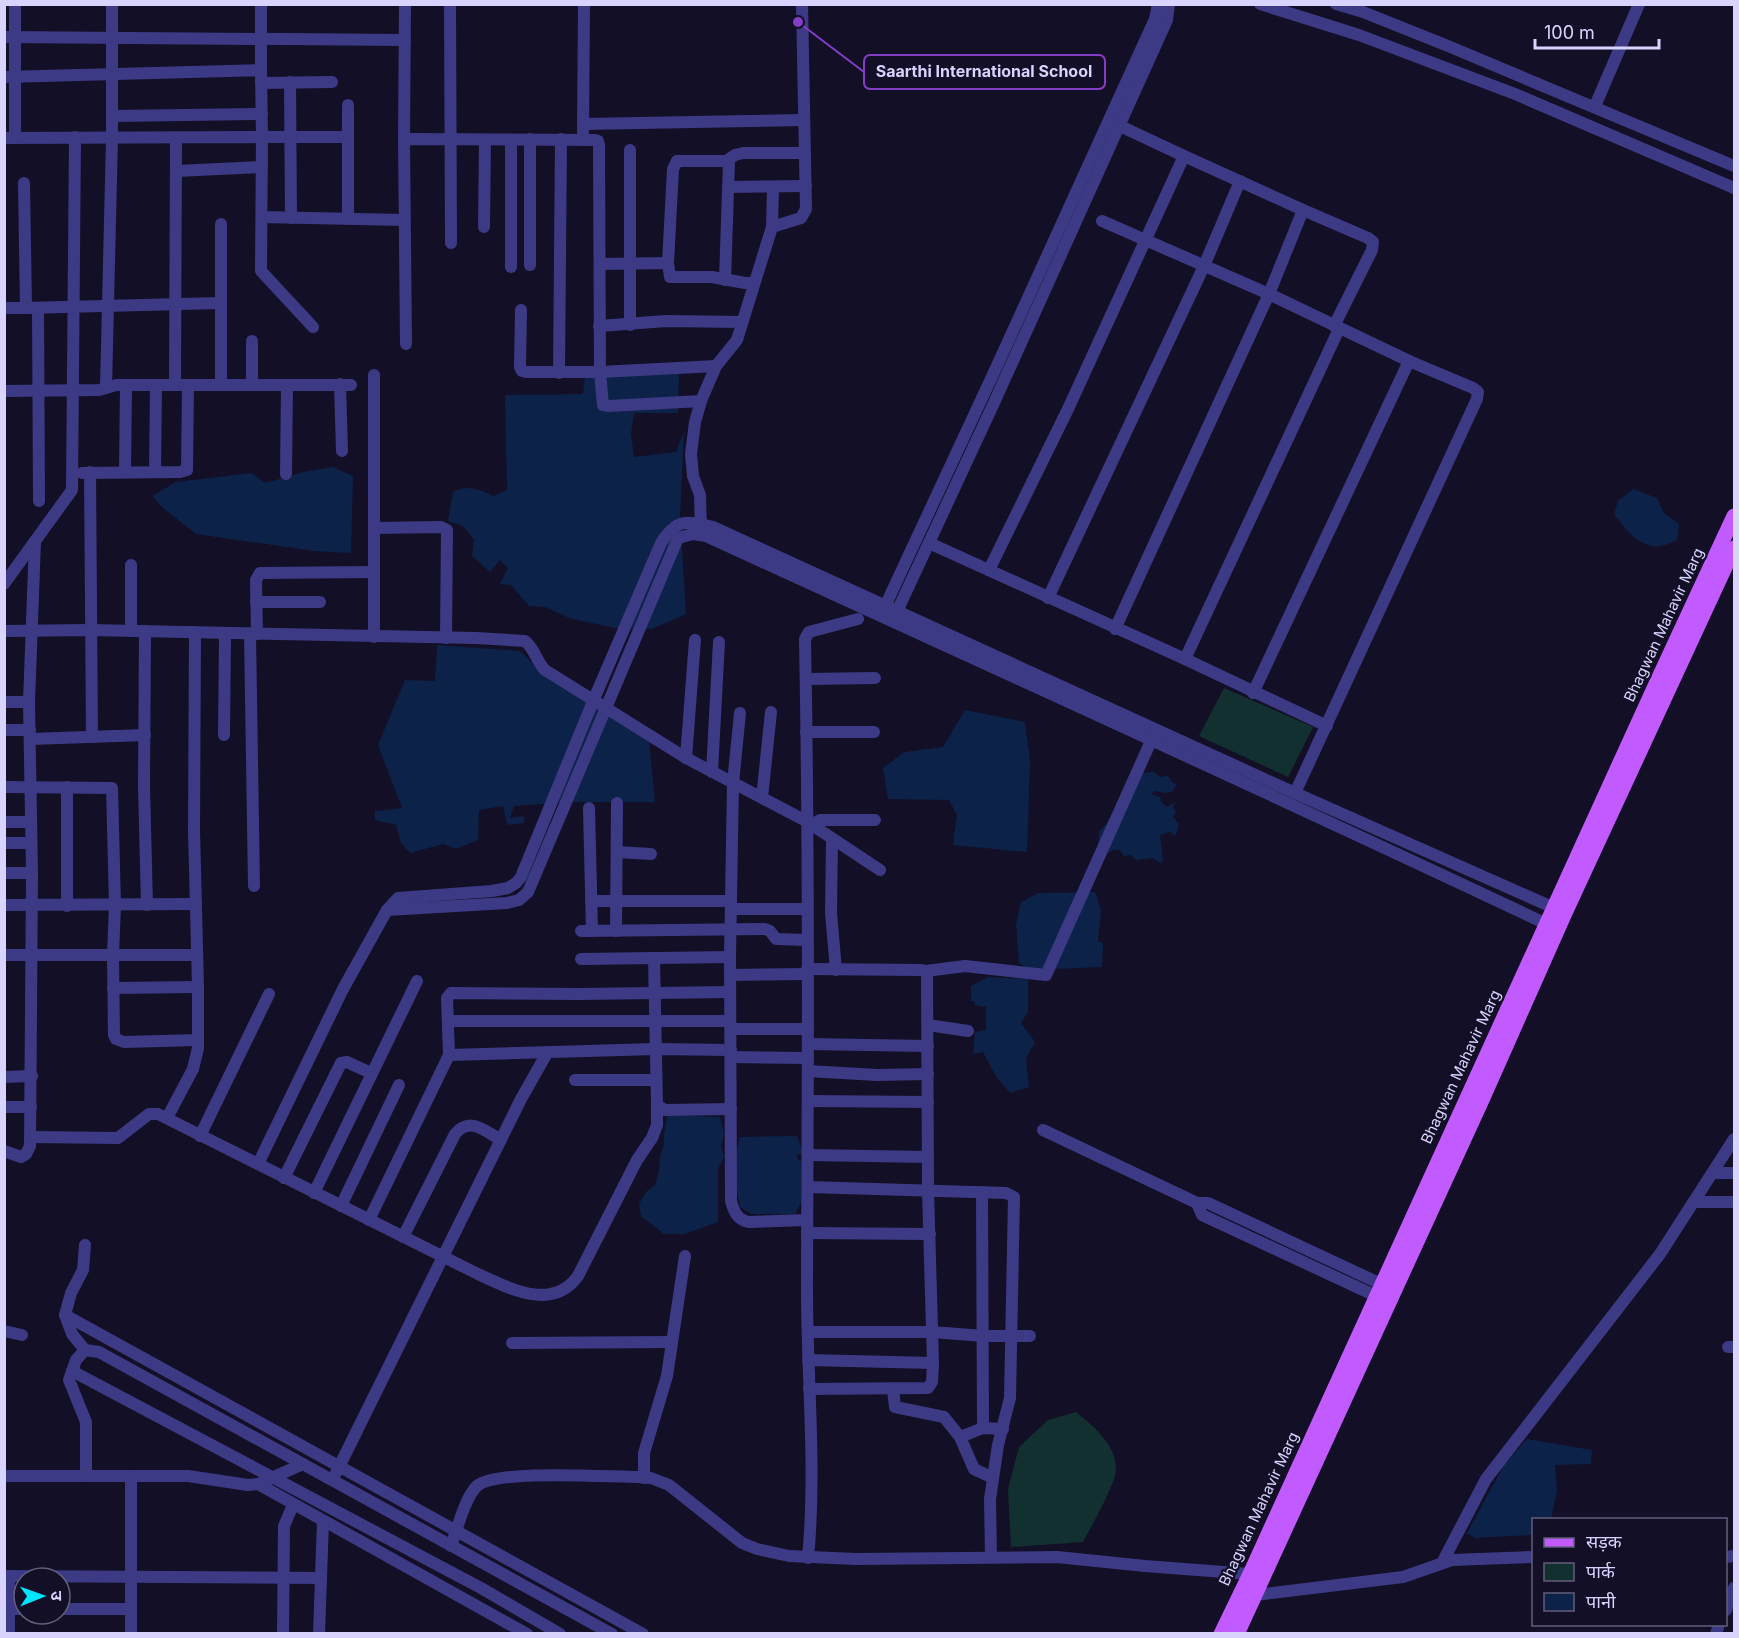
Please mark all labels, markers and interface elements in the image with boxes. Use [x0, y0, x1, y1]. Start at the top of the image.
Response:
scale bar [1535, 12, 1660, 50]
text: 100 m [1544, 22, 1595, 43]
callout: Saarthi International School [864, 55, 1105, 89]
text: Saarthi International School [876, 61, 1092, 81]
street label: Bhagwan Mahavir Marg [1620, 545, 1708, 705]
street label: Bhagwan Mahavir Marg [1417, 987, 1505, 1147]
street label: Bhagwan Mahavir Marg [1215, 1429, 1303, 1589]
legend [1532, 1518, 1727, 1626]
text: सड़क [1586, 1531, 1623, 1552]
text: पार्क [1586, 1561, 1616, 1582]
north arrow [12, 1566, 72, 1626]
text: उ [47, 1591, 67, 1601]
text: पानी [1586, 1591, 1616, 1612]

